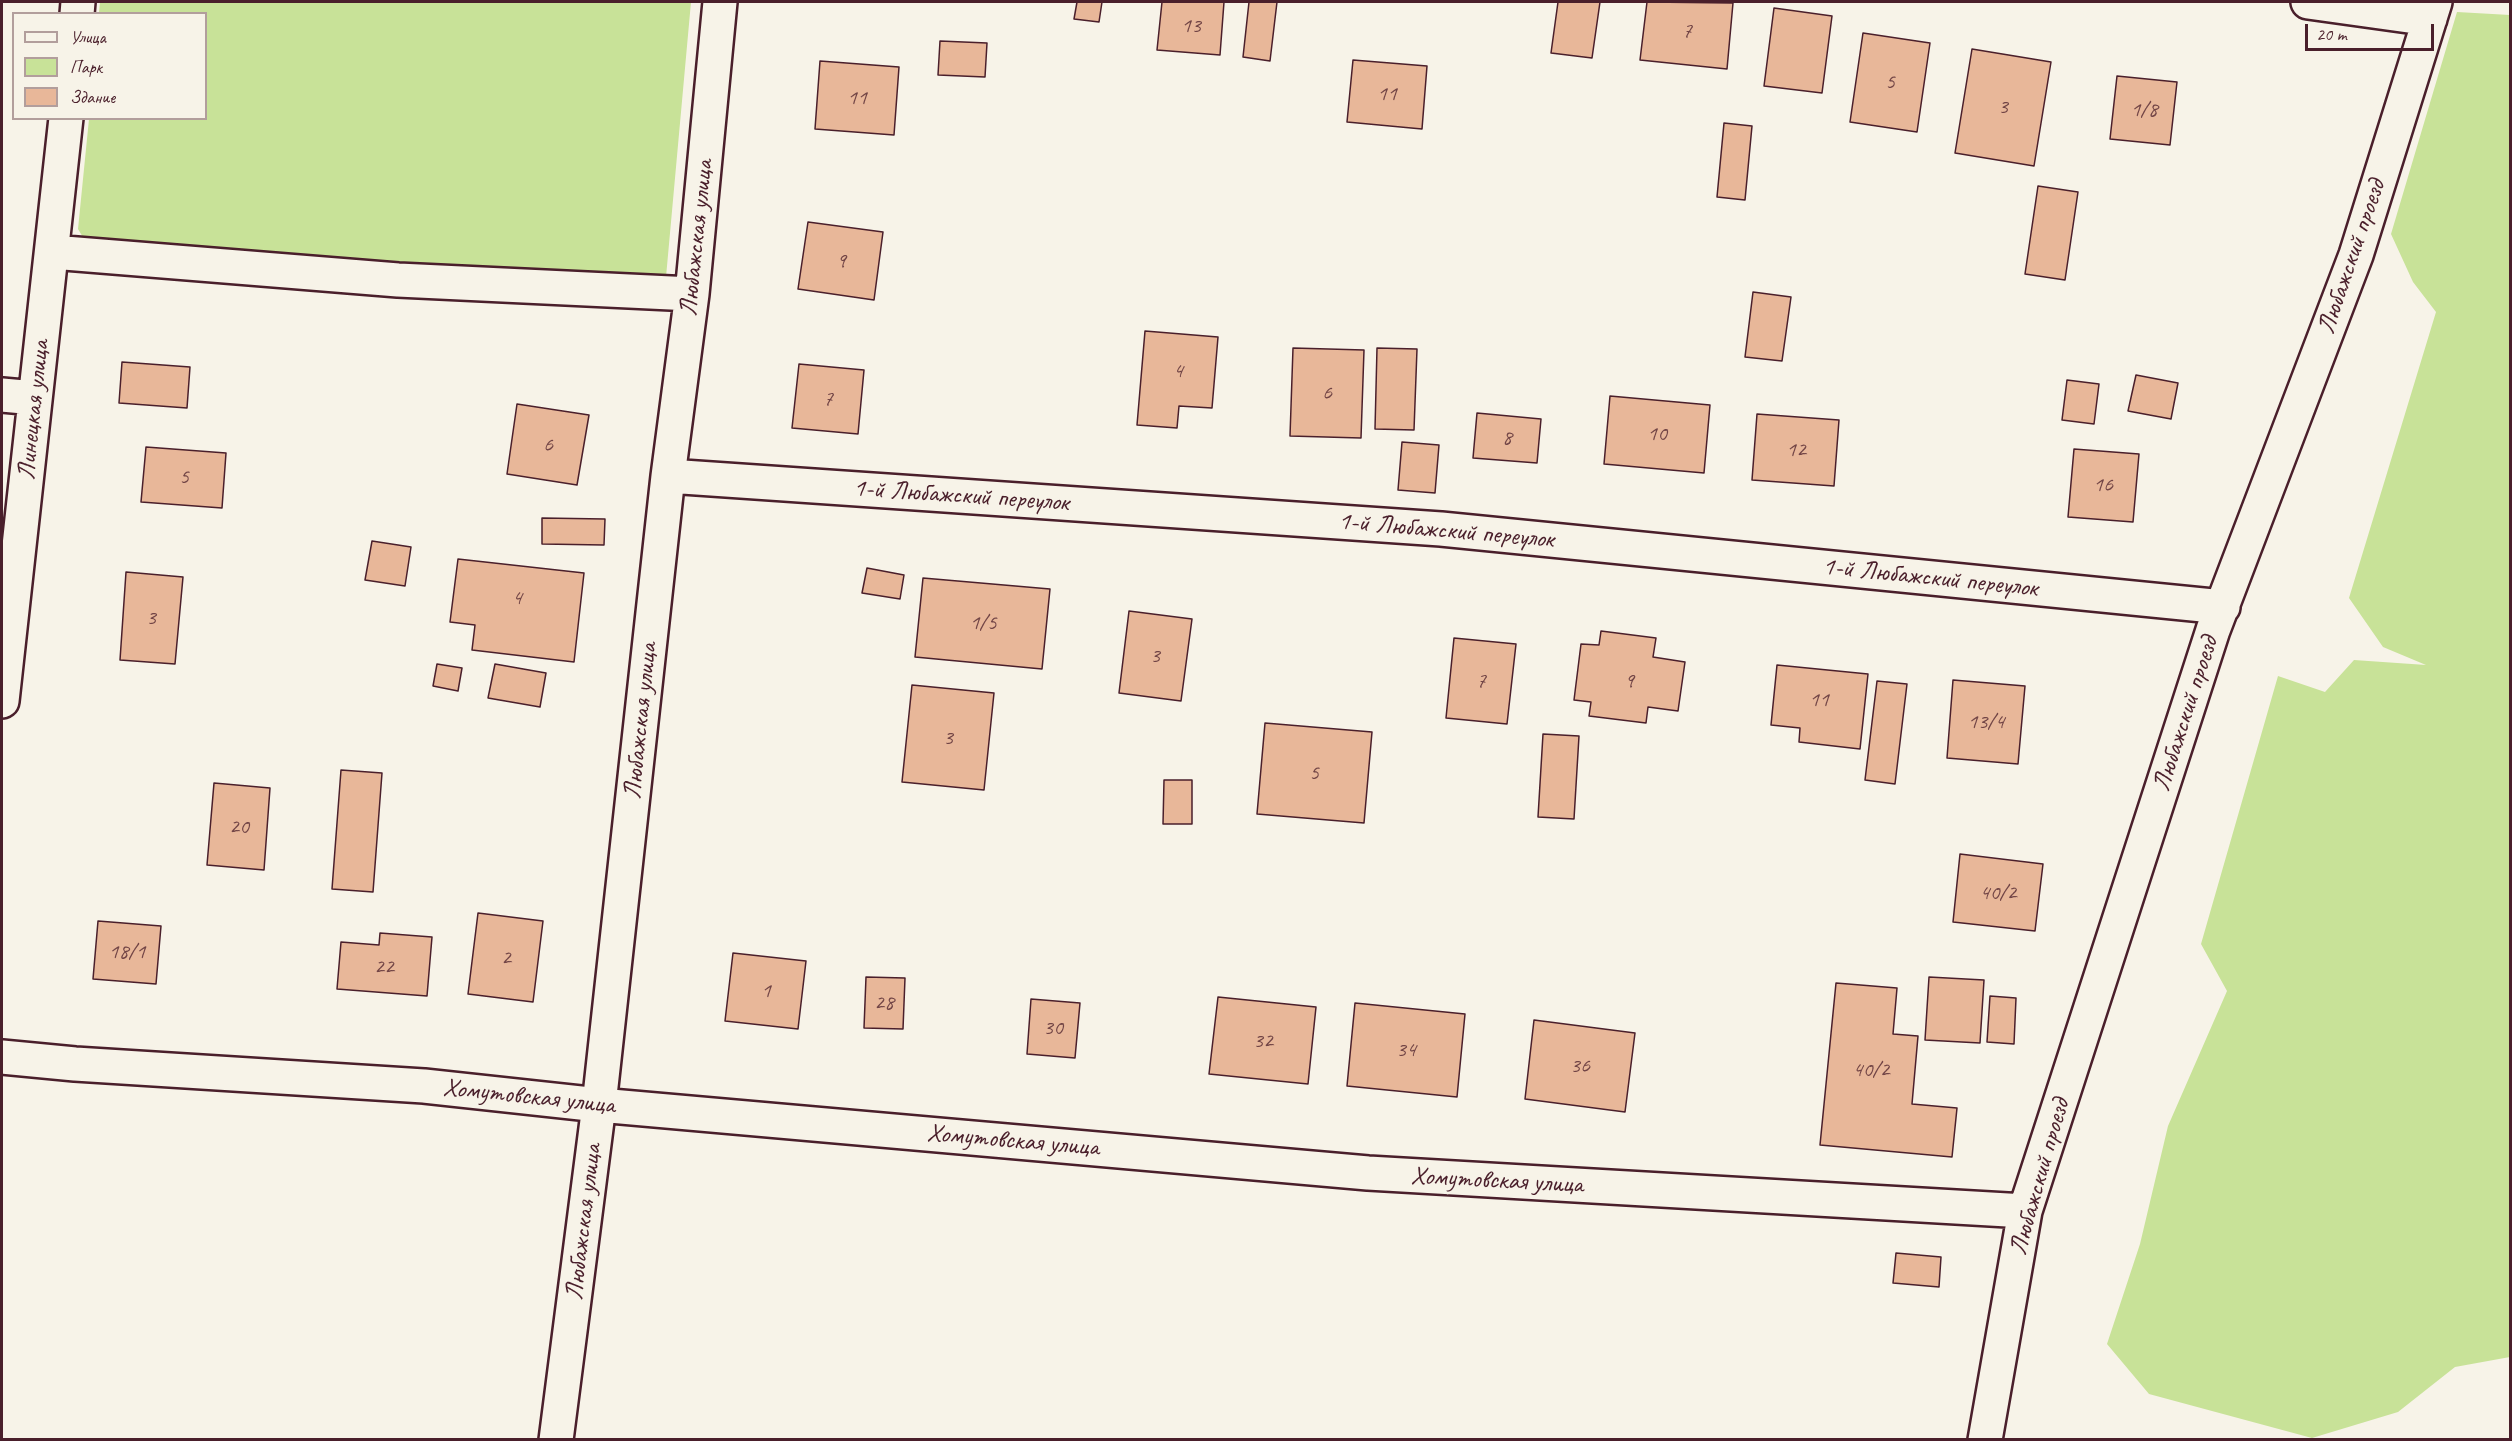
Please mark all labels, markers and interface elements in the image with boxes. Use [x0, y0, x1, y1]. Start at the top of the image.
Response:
legend [12, 12, 207, 120]
scale bar [2308, 12, 2437, 50]
house number: 13 [1181, 13, 1201, 39]
house number: 7 [1682, 18, 1692, 44]
text: 20 m [2316, 23, 2347, 45]
text: Улица [70, 26, 106, 48]
text: Парк [70, 56, 102, 78]
house number: 5 [1885, 69, 1895, 95]
house number: 11 [1377, 81, 1397, 107]
house number: 11 [847, 85, 867, 111]
text: Здание [70, 86, 115, 108]
house number: 3 [1998, 94, 2008, 120]
house number: 1/8 [2130, 97, 2158, 123]
street label: Любажская улица [673, 158, 721, 318]
street label: Любажский проезд [2311, 176, 2393, 338]
house number: 9 [836, 248, 846, 274]
street label: Линецкая улица [11, 339, 57, 481]
house number: 4 [1173, 358, 1183, 384]
house number: 6 [1322, 380, 1332, 406]
house number: 7 [823, 386, 833, 412]
house number: 10 [1647, 421, 1667, 447]
house number: 8 [1502, 425, 1512, 451]
house number: 6 [543, 432, 553, 458]
house number: 12 [1786, 437, 1806, 463]
house number: 5 [179, 464, 189, 490]
house number: 16 [2093, 472, 2113, 498]
street label: 1-й Любажский переулок [852, 473, 1070, 519]
street label: 1-й Любажский переулок [1337, 506, 1555, 556]
street label: 1-й Любажский переулок [1821, 551, 2039, 605]
house number: 4 [512, 585, 522, 611]
house number: 3 [146, 605, 156, 631]
house number: 1/5 [969, 610, 997, 636]
street label: Любажский проезд [2146, 633, 2226, 795]
street label: Любажская улица [617, 641, 665, 801]
house number: 3 [1150, 643, 1160, 669]
house number: 7 [1476, 668, 1486, 694]
house number: 9 [1624, 668, 1634, 694]
house number: 11 [1809, 687, 1829, 713]
house number: 13/4 [1968, 709, 2004, 735]
house number: 3 [943, 725, 953, 751]
house number: 5 [1309, 760, 1319, 786]
house number: 20 [229, 814, 249, 840]
house number: 40/2 [1980, 880, 2016, 906]
house number: 18/1 [109, 939, 145, 965]
house number: 2 [501, 945, 511, 971]
house number: 22 [374, 954, 394, 980]
house number: 1 [761, 978, 771, 1004]
house number: 28 [874, 990, 894, 1016]
house number: 30 [1043, 1015, 1063, 1041]
house number: 32 [1253, 1028, 1273, 1054]
house number: 34 [1396, 1037, 1416, 1063]
house number: 36 [1570, 1053, 1590, 1079]
house number: 40/2 [1853, 1057, 1889, 1083]
street label: Хомутовская улица [442, 1072, 616, 1122]
street label: Любажский проезд [2003, 1095, 2077, 1259]
street label: Хомутовская улица [926, 1118, 1100, 1164]
street label: Любажская улица [559, 1142, 609, 1302]
street label: Хомутовская улица [1410, 1161, 1584, 1201]

